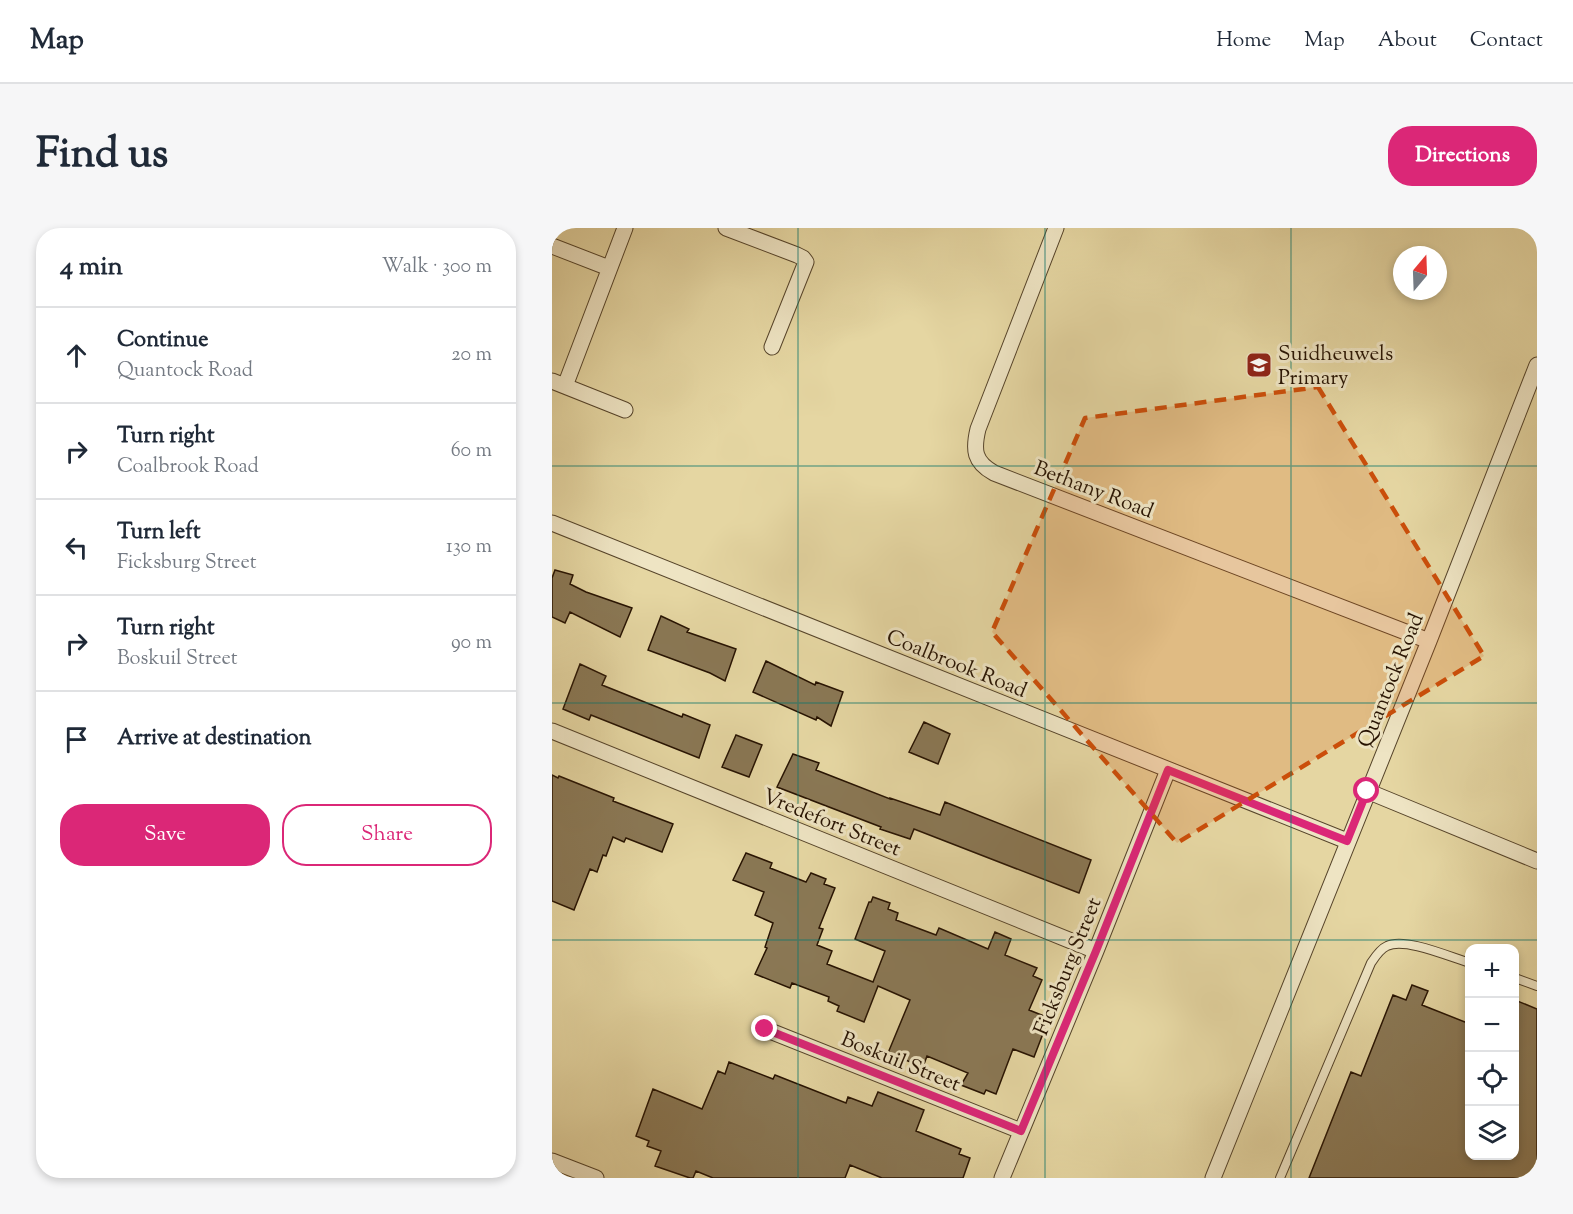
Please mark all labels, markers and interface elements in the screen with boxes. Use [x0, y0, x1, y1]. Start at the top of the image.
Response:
text: Map [30, 21, 84, 61]
text: Home [1216, 26, 1271, 56]
text: Map [1304, 26, 1345, 56]
text: About [1378, 26, 1437, 56]
text: Contact [1470, 26, 1543, 56]
text: Find us [36, 126, 168, 186]
button: Directions [1388, 126, 1537, 186]
north arrow [1393, 246, 1447, 300]
text: 4 min [60, 249, 123, 286]
text: Walk · 300 m [382, 253, 492, 282]
text: Continue [117, 325, 208, 357]
icon: ahead [60, 339, 93, 372]
place label: Suidheuwels Primary [1278, 340, 1393, 394]
text: 20 m [451, 341, 492, 370]
school or university icon: Suidheuwels Primary [1244, 350, 1274, 380]
text: Quantock Road [117, 357, 253, 386]
text: Turn right [117, 421, 214, 453]
icon: right [60, 435, 93, 468]
text: 60 m [451, 437, 492, 466]
text: Coalbrook Road [117, 453, 259, 482]
street label: Bethany Road [1029, 454, 1158, 528]
text: Turn left [117, 517, 200, 549]
icon: left [60, 531, 93, 564]
text: 130 m [446, 533, 492, 562]
text: Ficksburg Street [117, 549, 256, 578]
street label: Quantock Road [1351, 609, 1433, 753]
text: Turn right [117, 613, 214, 645]
street label: Coalbrook Road [882, 623, 1031, 707]
icon: right [60, 627, 93, 660]
text: 90 m [451, 629, 492, 658]
text: Boskuil Street [117, 645, 238, 674]
icon: arrive [60, 723, 93, 756]
text: Arrive at destination [117, 723, 312, 755]
route start [1353, 777, 1379, 803]
street label: Vredefort Street [758, 782, 905, 865]
button: Save [60, 804, 270, 866]
button: Share [282, 804, 492, 866]
street label: Ficksburg Street [1028, 893, 1110, 1040]
map controls [1465, 944, 1519, 1160]
button: + [1465, 944, 1519, 998]
button: − [1465, 998, 1519, 1052]
route end [751, 1015, 777, 1041]
street label: Boskuil Street [836, 1025, 965, 1100]
button: locate [1465, 1052, 1519, 1106]
button: layers [1465, 1106, 1519, 1160]

